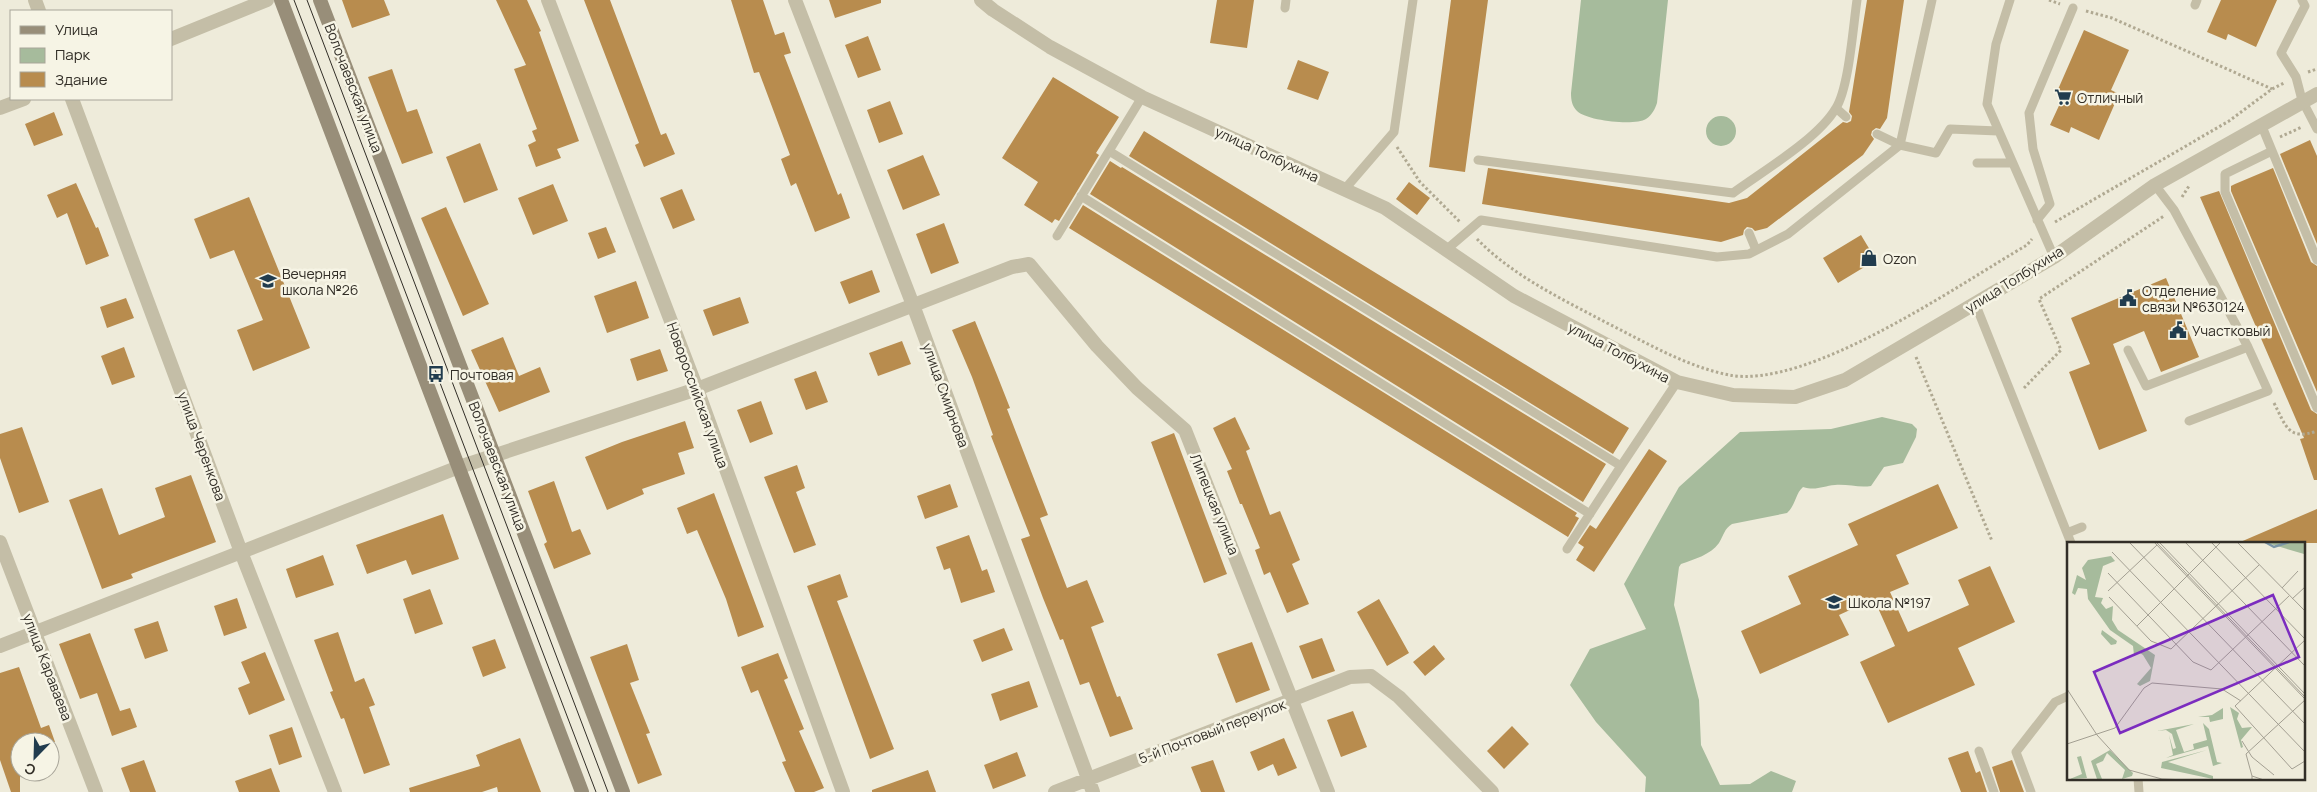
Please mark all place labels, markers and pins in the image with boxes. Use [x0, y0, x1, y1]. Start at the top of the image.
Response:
supermarket icon: Отличный [2053, 87, 2073, 107]
place label: Отличный [2077, 88, 2143, 107]
shop icon: Ozon [1859, 248, 1879, 268]
place label: Ozon [1883, 249, 1917, 268]
place label: Вечерняя школа №26 [282, 264, 359, 299]
school or university icon: Вечерняя школа №26 [258, 271, 278, 291]
place label: Отделение связи №630124 [2142, 281, 2245, 316]
public building icon: Отделение связи №630124 [2118, 288, 2138, 308]
public building icon: Участковый [2168, 320, 2188, 340]
place label: Участковый [2192, 321, 2270, 340]
bus stop icon: Почтовая [426, 364, 446, 384]
place label: Почтовая [450, 365, 514, 384]
school or university icon: Школа №197 [1824, 592, 1844, 612]
place label: Школа №197 [1848, 593, 1931, 612]

